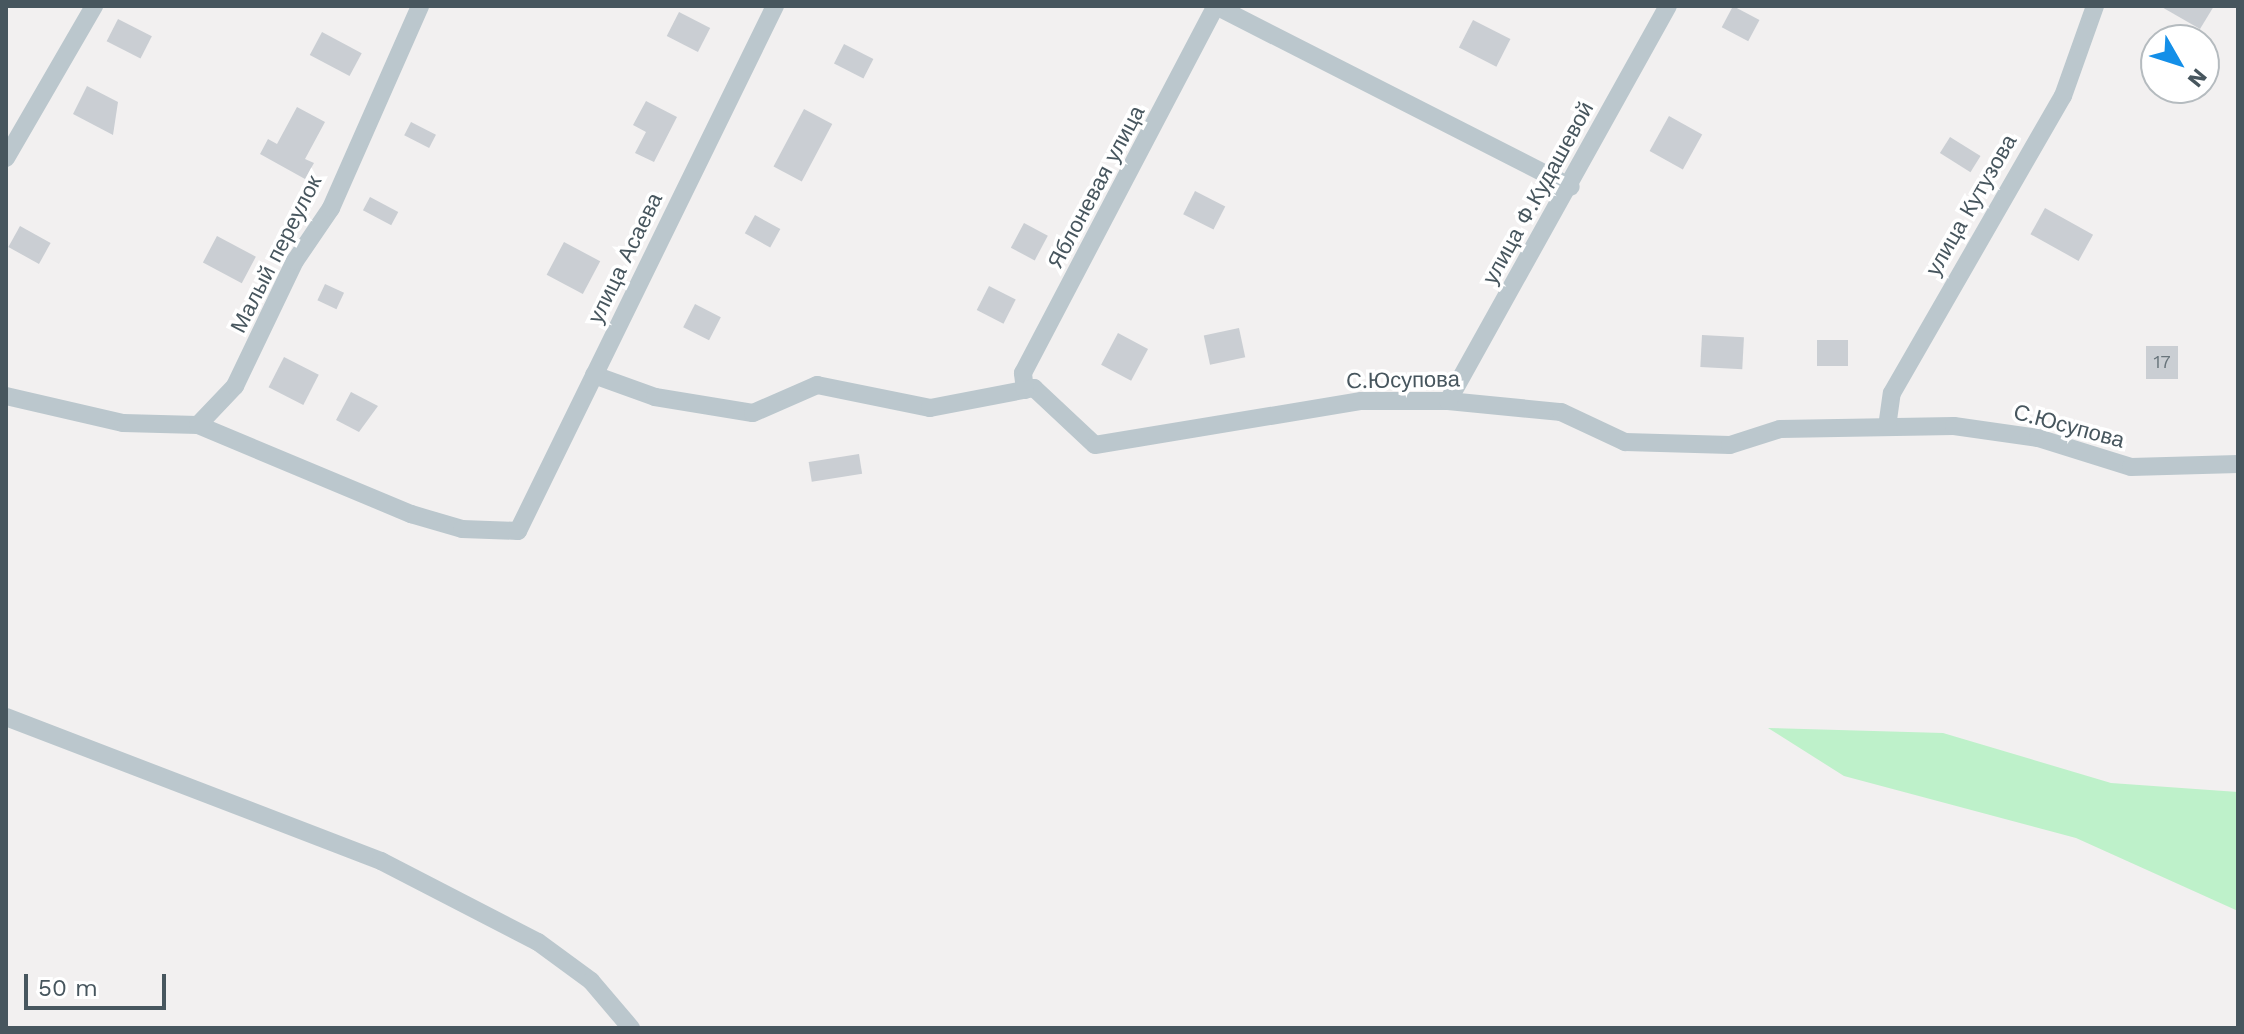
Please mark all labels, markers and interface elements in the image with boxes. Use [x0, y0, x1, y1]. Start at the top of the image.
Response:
north arrow [2140, 24, 2220, 104]
text: N [2183, 64, 2212, 92]
street label: улица Ф.Кудашевой [1477, 97, 1599, 289]
street label: Яблоневая улица [1042, 101, 1150, 273]
street label: улица Кутузова [1920, 130, 2022, 280]
street label: Малый переулок [225, 171, 327, 337]
street label: улица Асаева [582, 188, 668, 328]
house number: 17 [2153, 351, 2171, 373]
street label: С.Юсупова [1346, 366, 1460, 394]
street label: С.Юсупова [2011, 399, 2127, 453]
scale bar [28, 958, 170, 1008]
text: 50 m [38, 974, 98, 1002]

